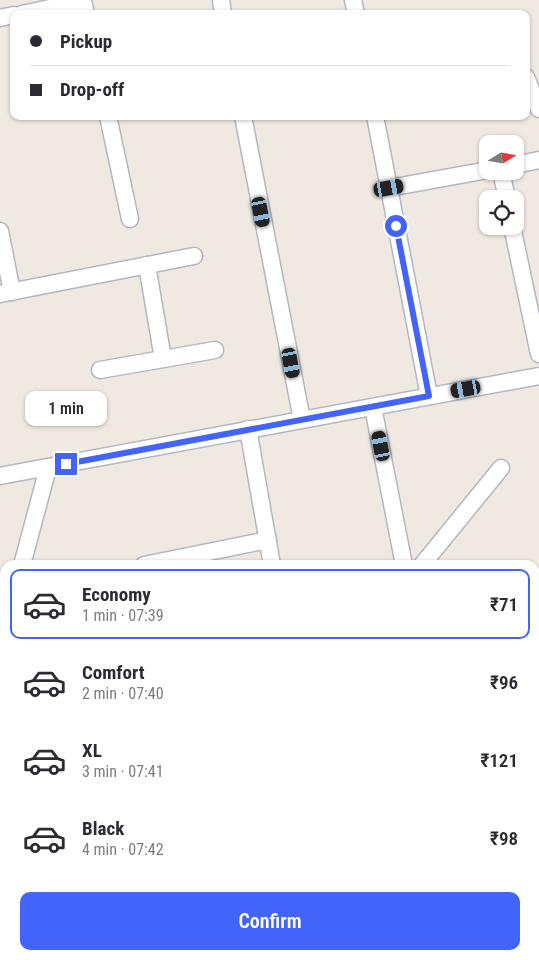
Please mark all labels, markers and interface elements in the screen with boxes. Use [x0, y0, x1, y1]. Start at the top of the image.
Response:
text: Pickup [60, 30, 112, 53]
text: Drop-off [60, 78, 124, 101]
north arrow [479, 135, 524, 180]
map controls [479, 135, 524, 235]
car [372, 178, 405, 198]
button: locate [479, 190, 524, 235]
car [250, 196, 271, 228]
route start [385, 215, 407, 237]
car [280, 347, 301, 379]
car [449, 379, 482, 399]
callout: 1 min [25, 392, 107, 426]
text: 1 min [48, 399, 84, 418]
car [370, 430, 391, 462]
route end [55, 453, 77, 475]
icon: car [22, 582, 67, 627]
text: Economy [82, 583, 151, 606]
text: ₹71 [490, 593, 518, 616]
text: 1 min · 07:39 [82, 606, 164, 625]
icon: car [22, 660, 67, 705]
text: Comfort [82, 661, 145, 684]
text: ₹96 [490, 671, 518, 694]
text: 2 min · 07:40 [82, 684, 164, 703]
icon: car [22, 738, 67, 783]
text: XL [82, 739, 102, 762]
text: ₹121 [480, 749, 518, 772]
text: 3 min · 07:41 [82, 762, 164, 781]
icon: car [22, 816, 67, 861]
text: Black [82, 817, 124, 840]
text: ₹98 [490, 827, 518, 850]
text: 4 min · 07:42 [82, 840, 164, 859]
button: Confirm [20, 892, 520, 950]

